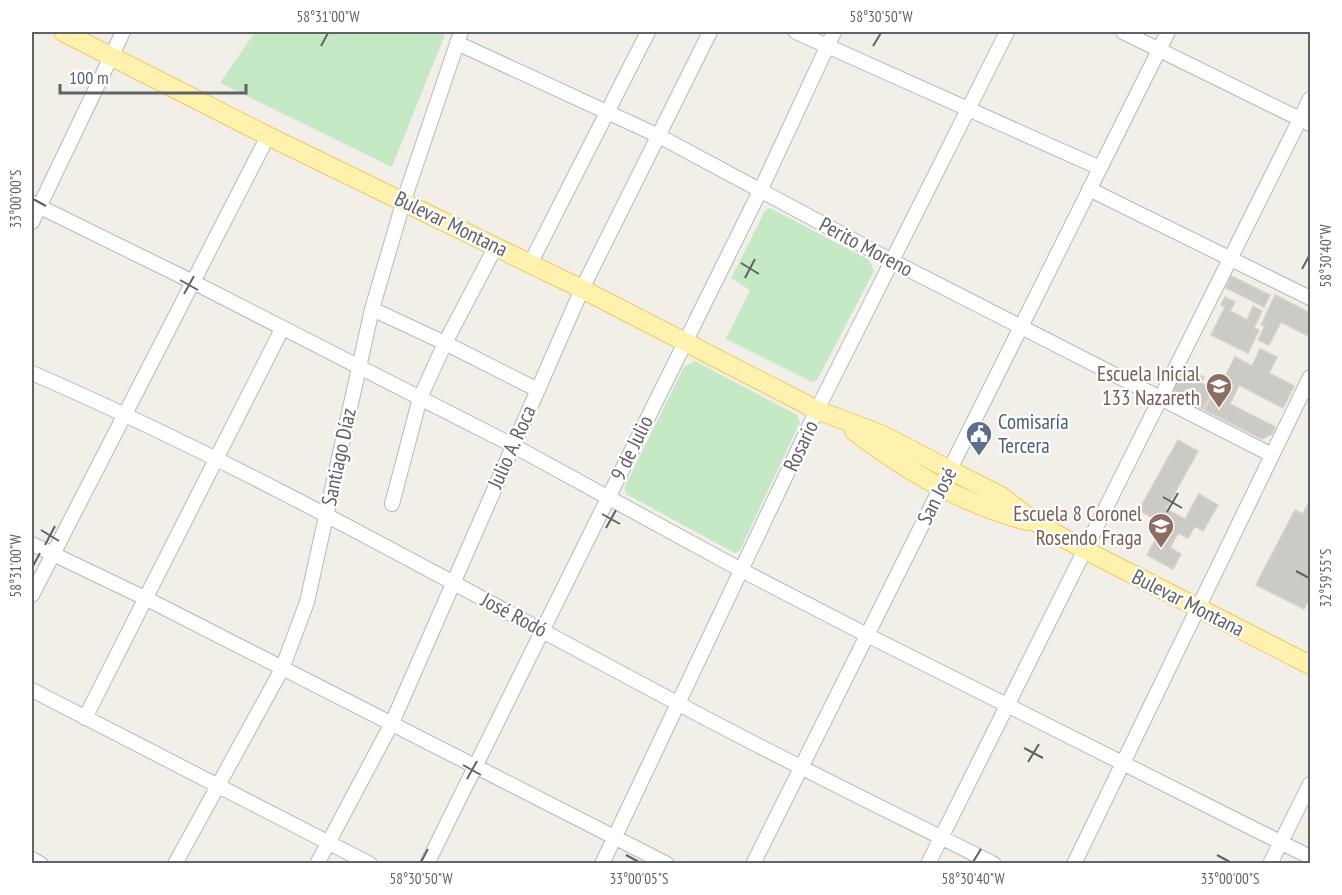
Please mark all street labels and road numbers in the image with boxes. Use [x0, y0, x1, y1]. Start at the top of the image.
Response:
street label: Bulevar Montana [390, 185, 512, 263]
street label: Perito Moreno [815, 211, 918, 282]
street label: Julio A. Roca [481, 401, 542, 493]
street label: Santiago Díaz [315, 405, 362, 508]
street label: 9 de Julio [604, 411, 659, 485]
street label: Rosario [777, 416, 824, 476]
street label: San José [911, 462, 962, 529]
street label: Bulevar Montana [1128, 563, 1249, 642]
street label: José Rodó [476, 586, 552, 643]

